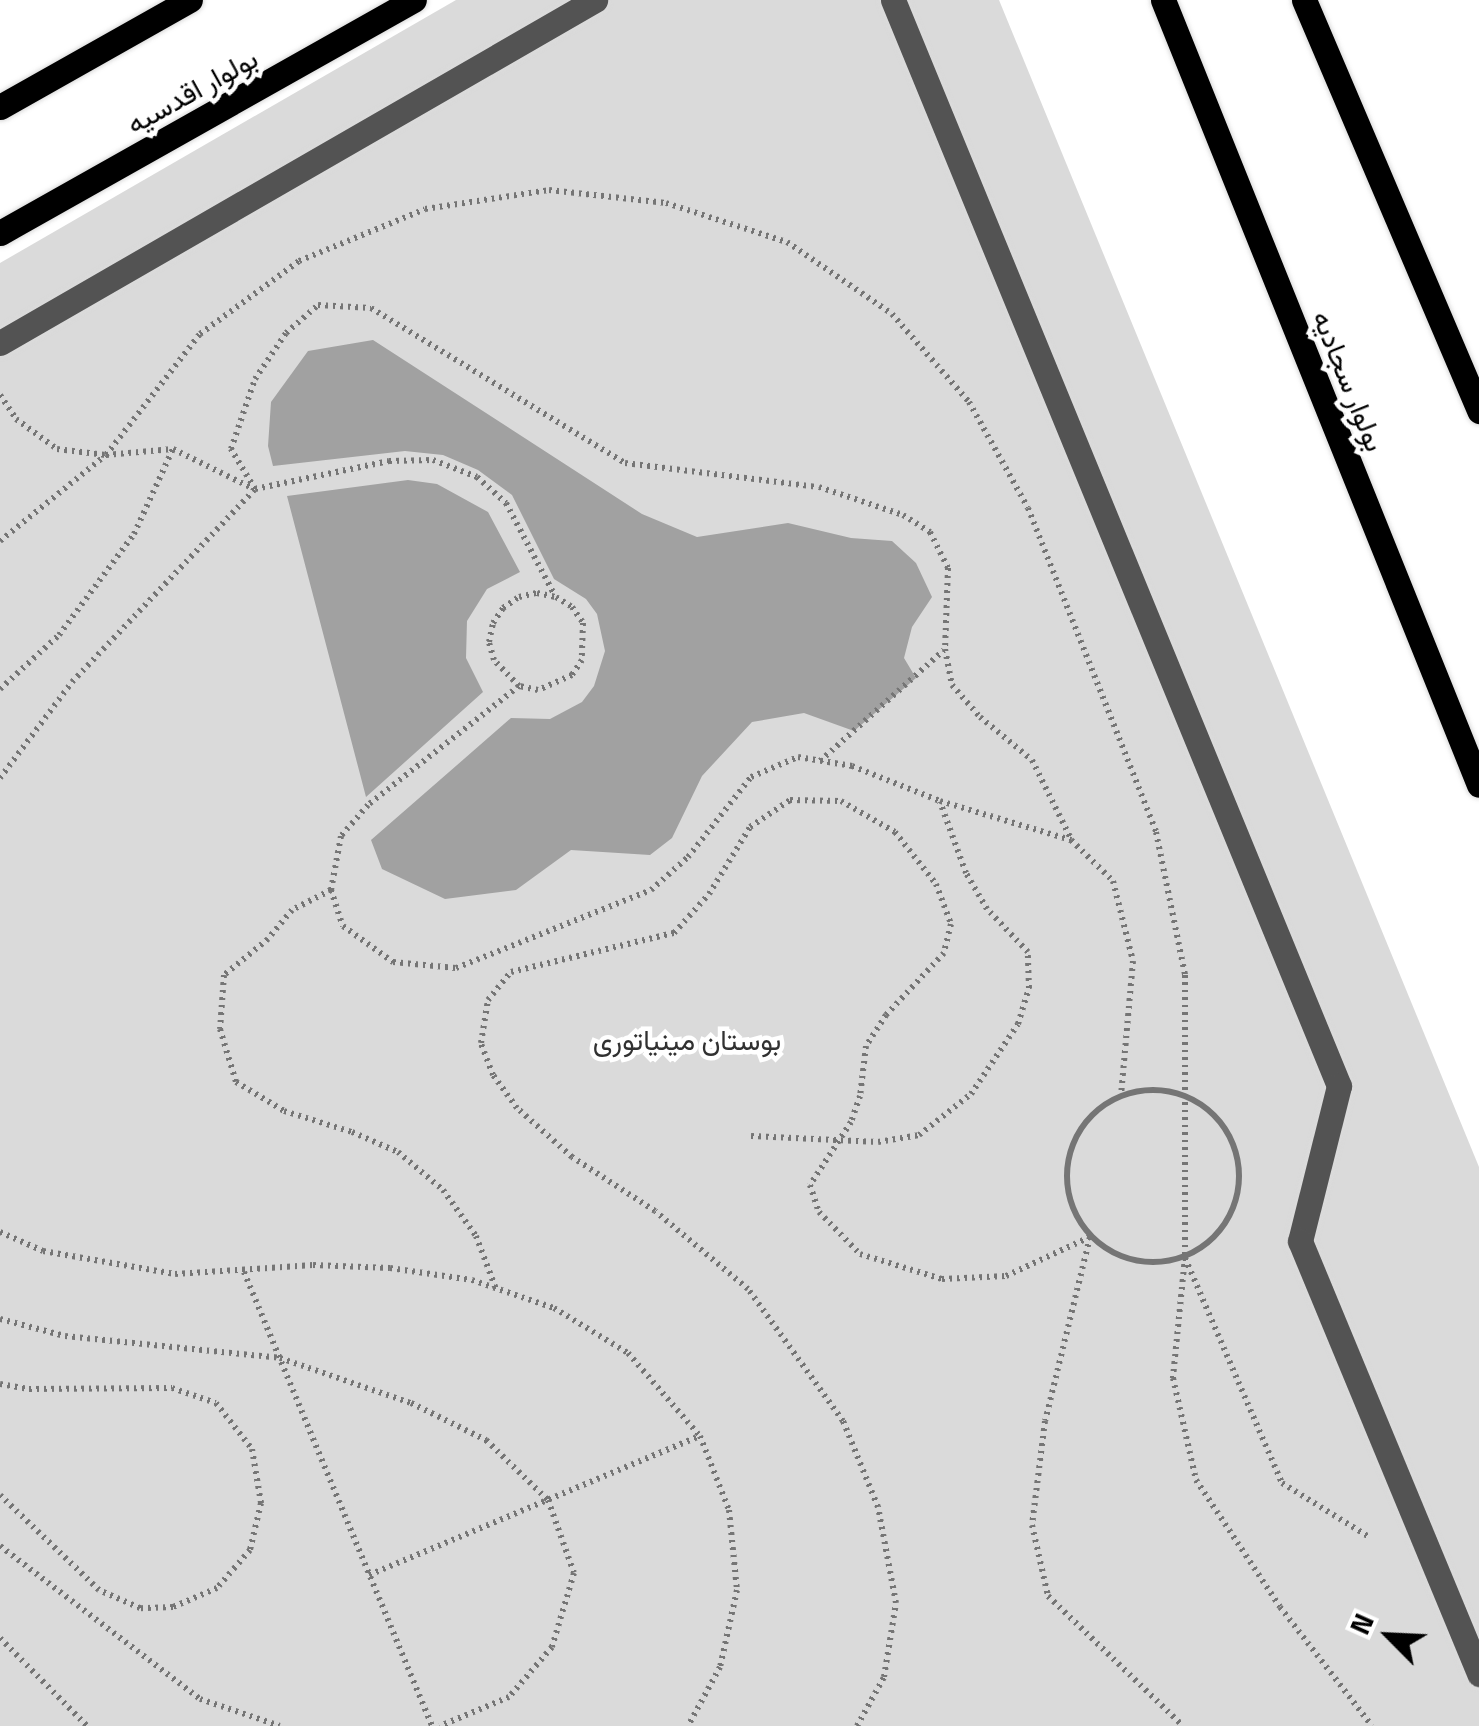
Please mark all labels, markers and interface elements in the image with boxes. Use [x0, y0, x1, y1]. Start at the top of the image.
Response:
street label: بولوار اقدسیه [121, 41, 263, 141]
street label: بولوار سجادیه [1306, 306, 1392, 456]
park label: بوستان مینیاتوری [593, 1023, 781, 1057]
north arrow [1339, 1586, 1439, 1686]
text: N [1338, 1606, 1385, 1641]

